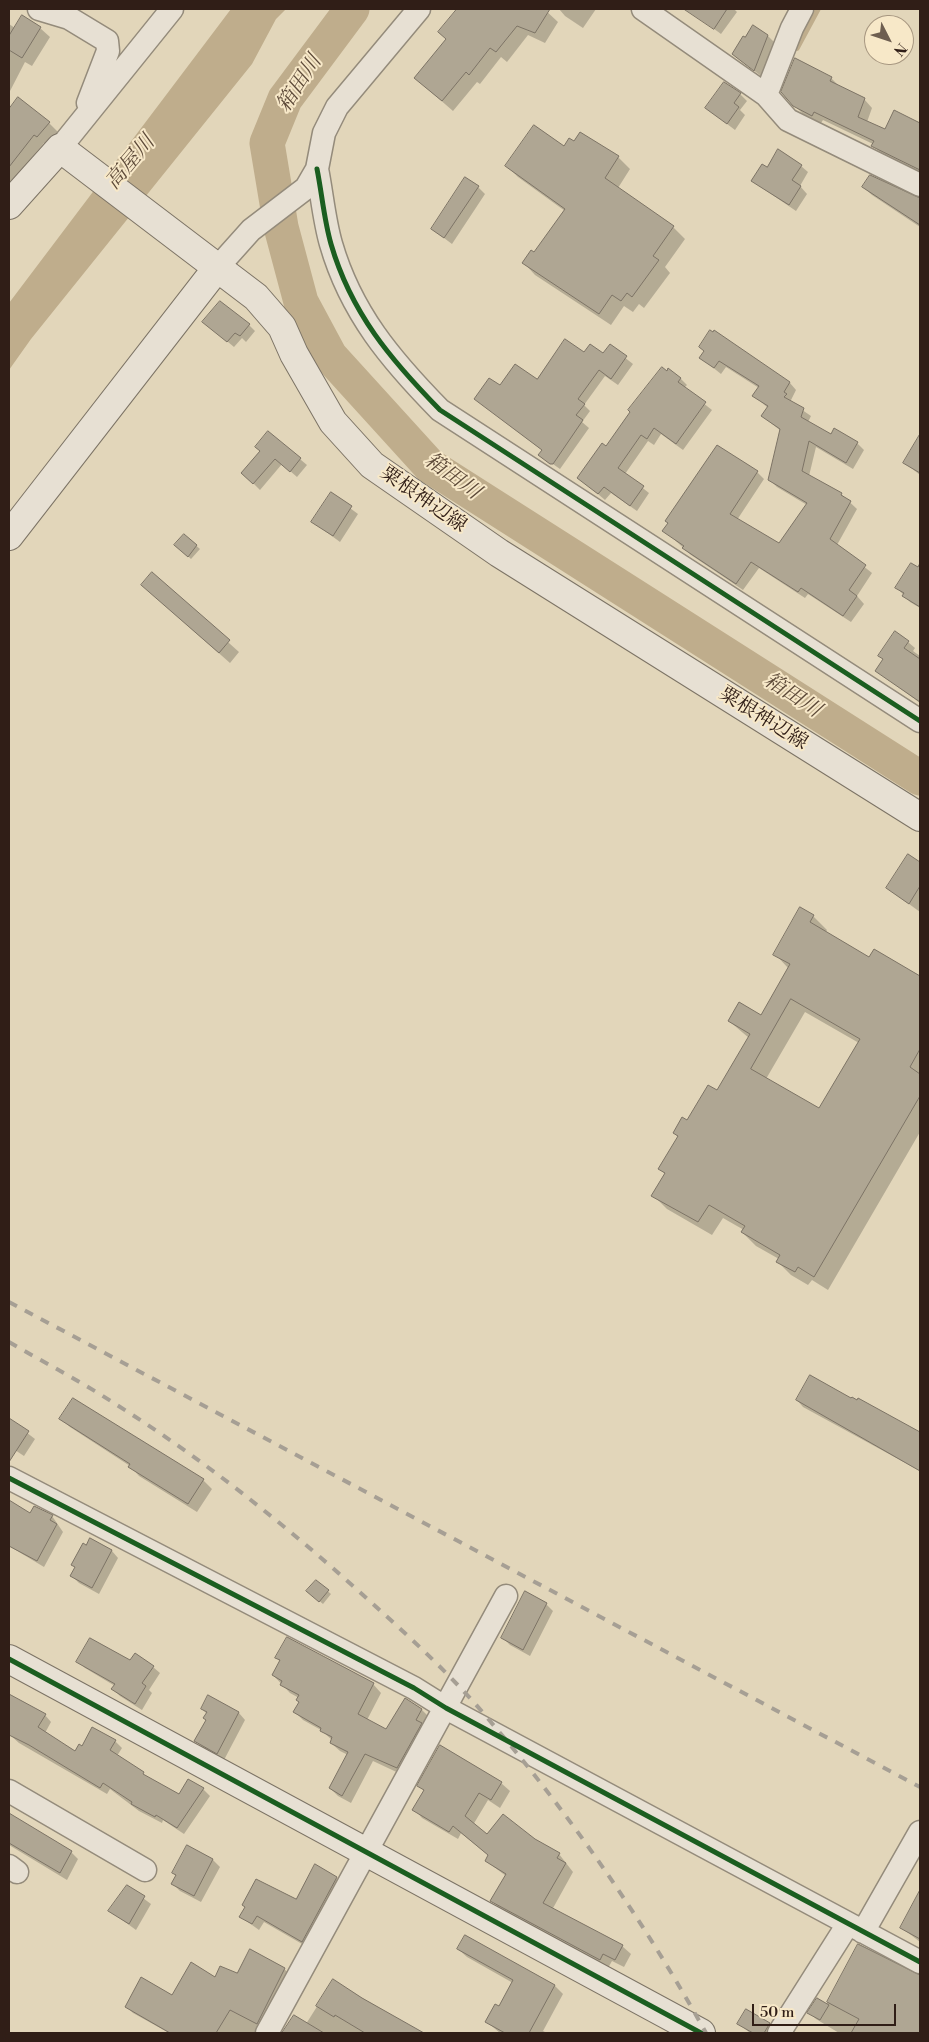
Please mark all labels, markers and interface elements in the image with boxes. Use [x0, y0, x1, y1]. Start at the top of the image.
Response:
north arrow [864, 15, 914, 65]
text: N [889, 39, 910, 59]
water label: 箱田川 [272, 51, 328, 117]
water label: 高屋川 [101, 131, 161, 195]
water label: 箱田川 [419, 448, 485, 506]
street label: 粟根神辺線 [375, 461, 471, 539]
water label: 箱田川 [759, 668, 825, 724]
street label: 粟根神辺線 [714, 682, 812, 756]
scale bar [754, 1994, 898, 2026]
text: 50 m [760, 2003, 794, 2022]

